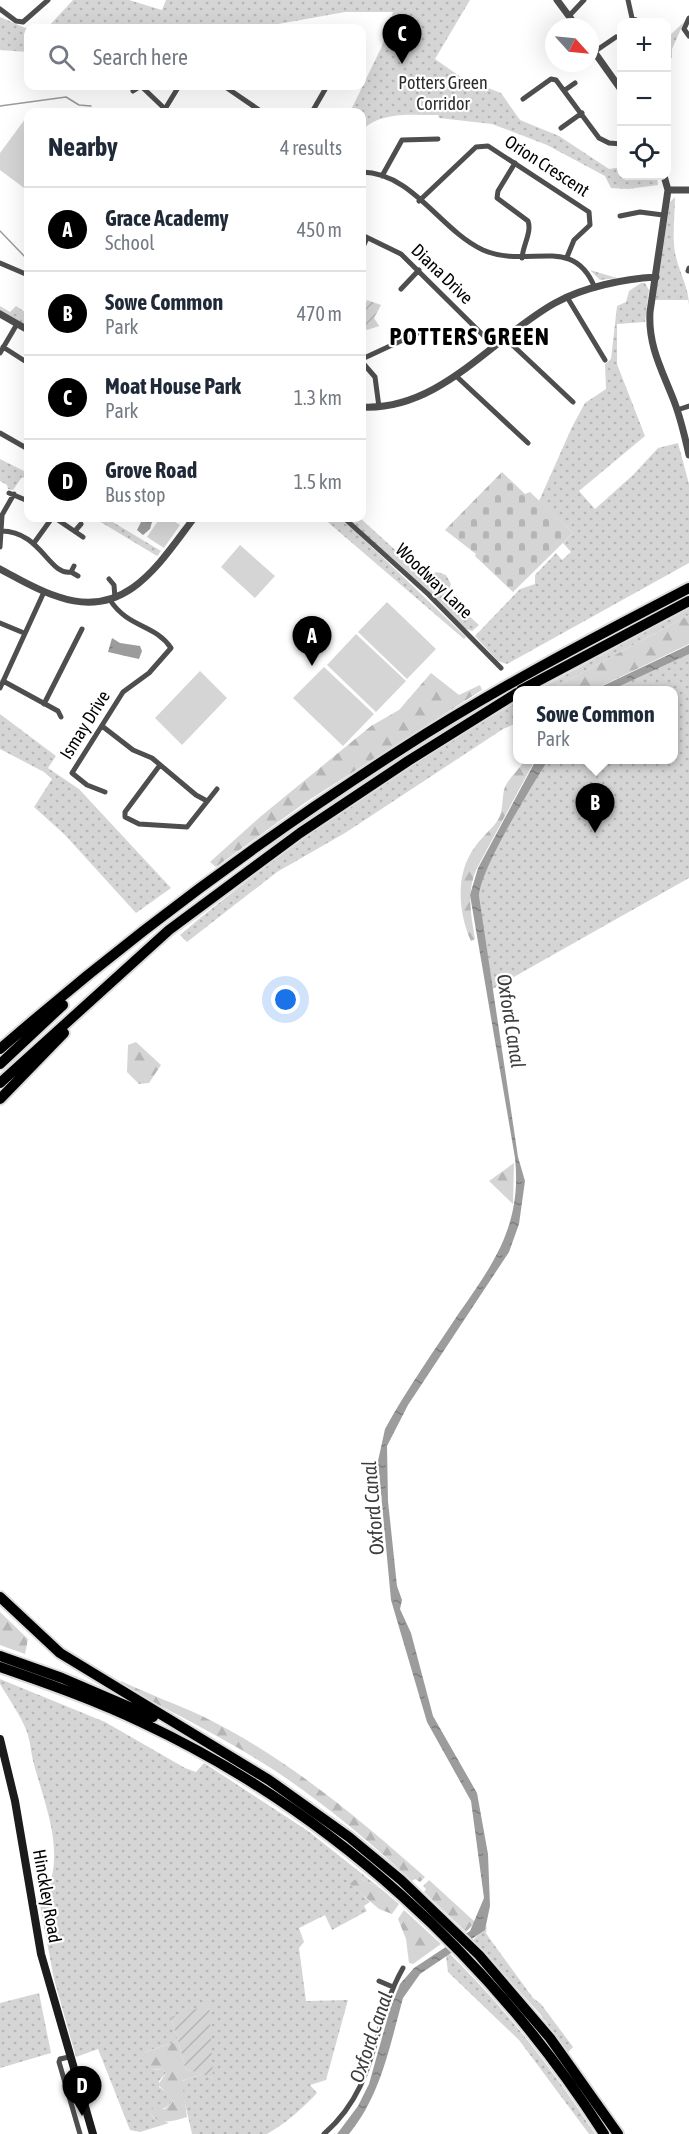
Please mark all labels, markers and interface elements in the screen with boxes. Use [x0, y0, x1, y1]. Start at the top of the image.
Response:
pin: C [382, 14, 422, 64]
north arrow [545, 18, 599, 72]
map controls [617, 18, 671, 180]
button: + [617, 18, 671, 72]
search box [24, 24, 366, 90]
icon: search [45, 41, 78, 74]
text: Search here [93, 44, 188, 70]
park label: Potters Green Corridor [398, 72, 488, 114]
button: − [617, 72, 671, 126]
button: locate [617, 126, 671, 180]
street label: Orion Crescent [501, 131, 593, 201]
text: Nearby [48, 132, 118, 162]
text: 4 results [280, 136, 342, 159]
text: Grace Academy [105, 205, 229, 231]
text: A [63, 218, 72, 241]
text: 450 m [297, 218, 342, 241]
text: School [105, 231, 155, 254]
street label: Diana Drive [407, 239, 477, 308]
text: Sowe Common [105, 289, 223, 315]
text: B [63, 302, 72, 325]
text: 470 m [297, 302, 342, 325]
text: Park [105, 315, 138, 338]
district label: POTTERS GREEN [390, 323, 550, 350]
text: Moat House Park [105, 373, 241, 399]
text: C [63, 386, 72, 409]
text: 1.3 km [294, 386, 342, 409]
text: Park [105, 399, 138, 422]
text: Grove Road [105, 457, 197, 483]
text: D [62, 470, 73, 493]
text: 1.5 km [294, 470, 342, 493]
text: Bus stop [105, 483, 165, 506]
street label: Woodway Lane [391, 539, 477, 623]
pin: A [292, 616, 332, 666]
street label: Ismay Drive [55, 686, 114, 763]
popup [513, 686, 678, 764]
text: Sowe Common [536, 701, 655, 727]
text: Park [536, 727, 570, 750]
pin: B [576, 784, 614, 833]
water label: Oxford Canal [493, 972, 530, 1070]
your location [271, 985, 300, 1014]
water label: Oxford Canal [357, 1460, 388, 1556]
street label: Hinckley Road [29, 1847, 66, 1944]
water label: Oxford Canal [344, 1988, 397, 2085]
pin: D [62, 2066, 101, 2116]

